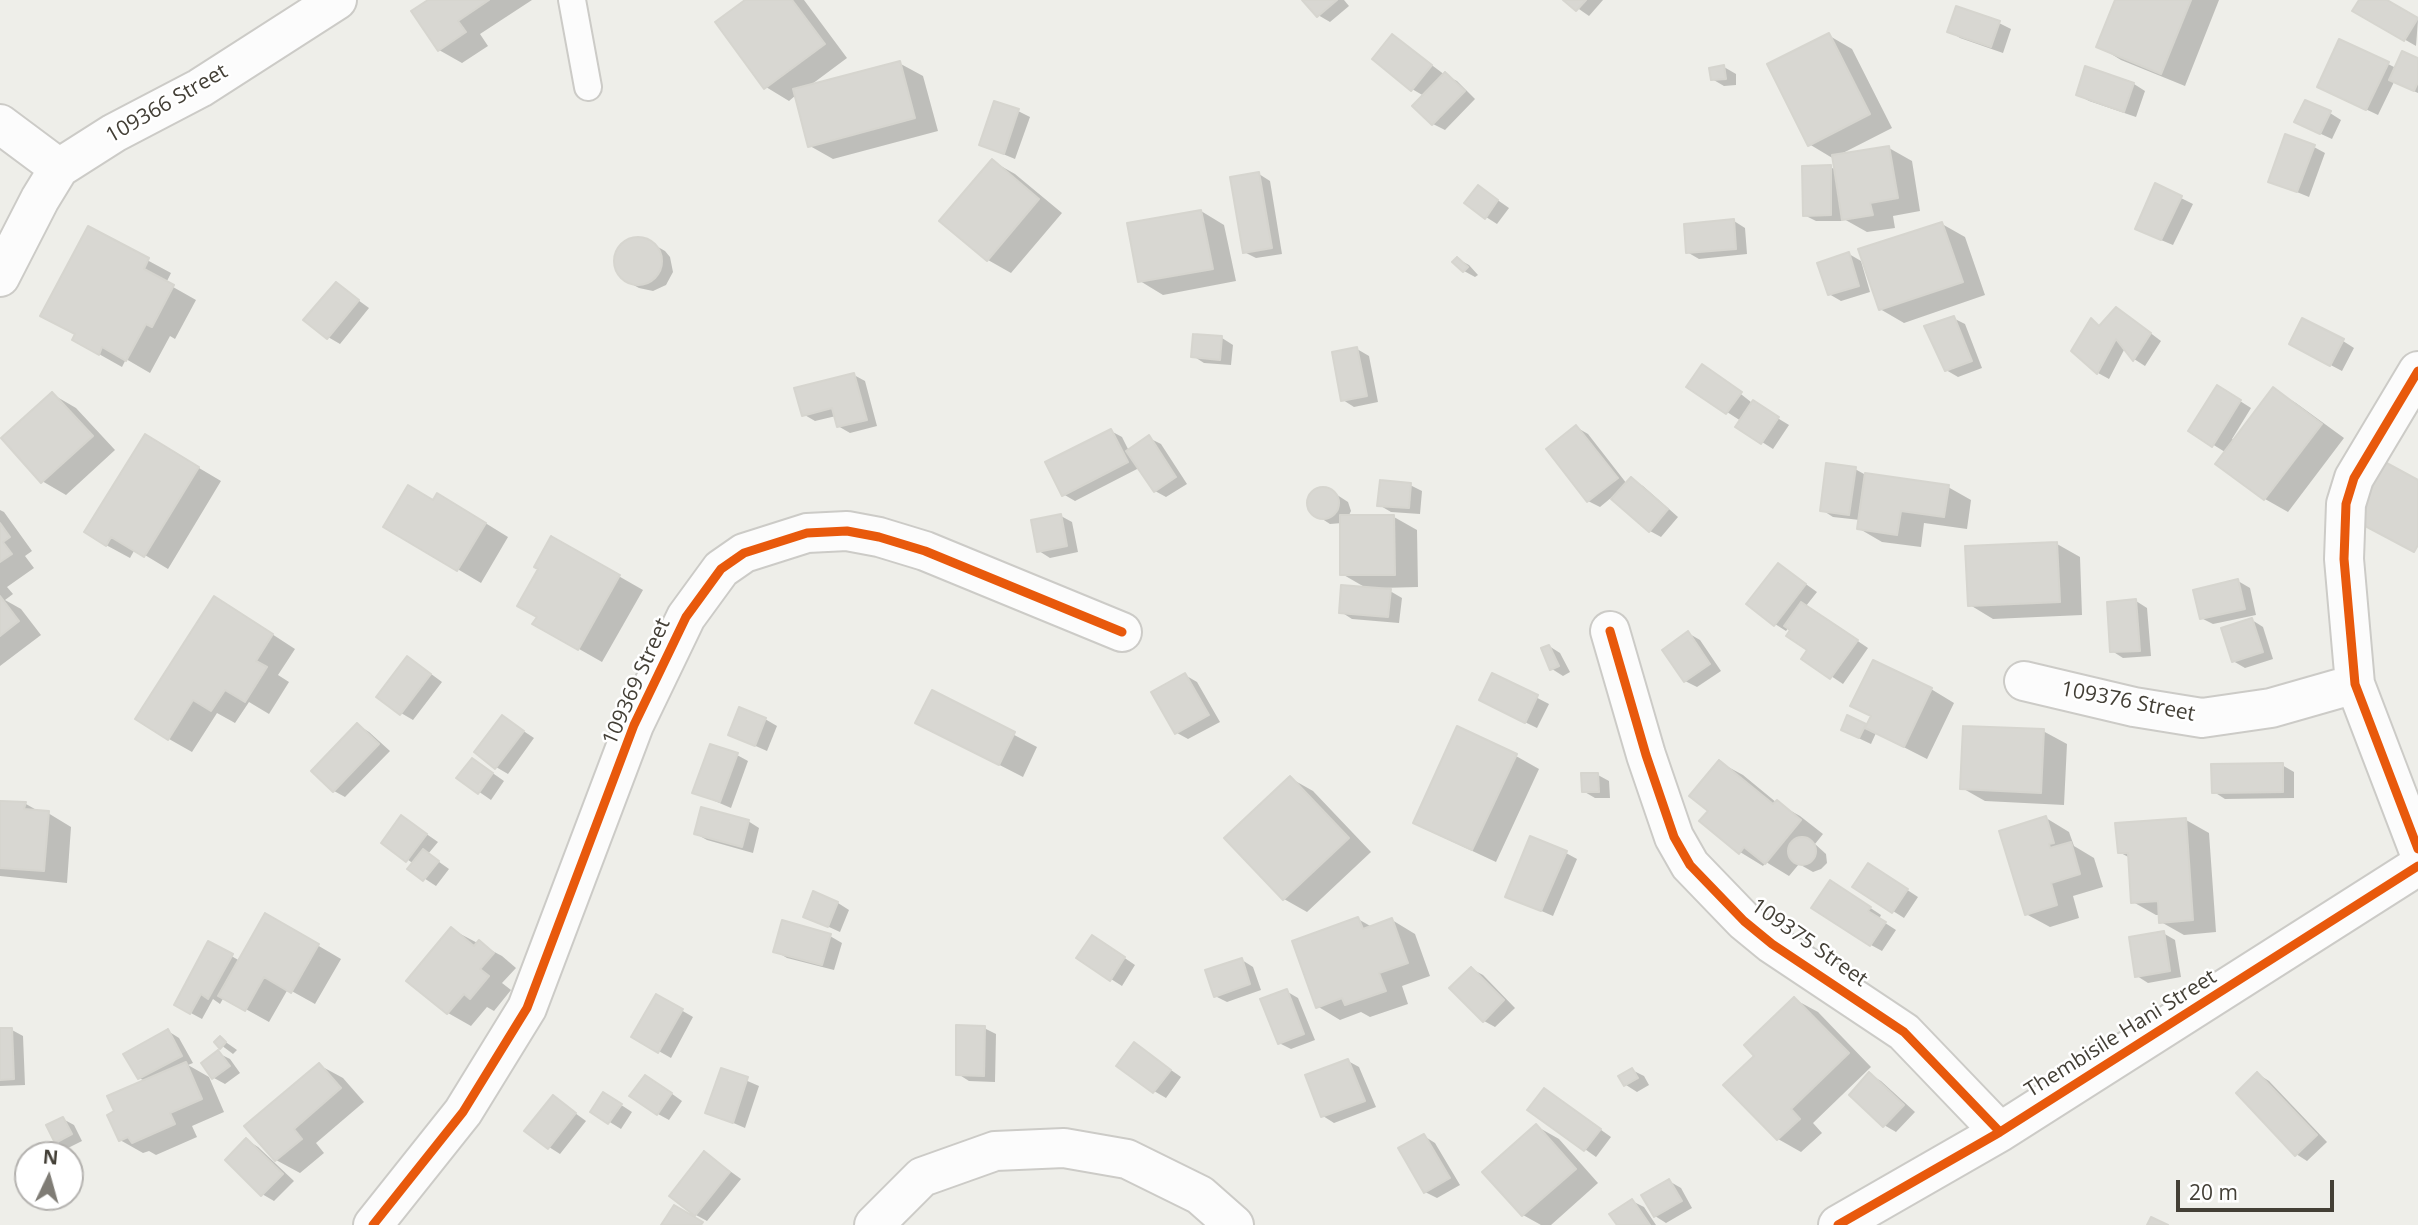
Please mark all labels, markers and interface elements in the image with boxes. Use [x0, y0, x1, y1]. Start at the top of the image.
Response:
street label: 109366 Street [102, 59, 232, 149]
street label: 109369 Street [598, 615, 676, 749]
street label: 109376 Street [2059, 677, 2197, 727]
street label: 109375 Street [1746, 894, 1872, 992]
street label: Thembisile Hani Street [2021, 965, 2221, 1103]
north arrow [14, 1141, 84, 1211]
text: N [42, 1143, 59, 1171]
scale bar [2180, 1166, 2338, 1210]
text: 20 m [2189, 1178, 2238, 1206]

